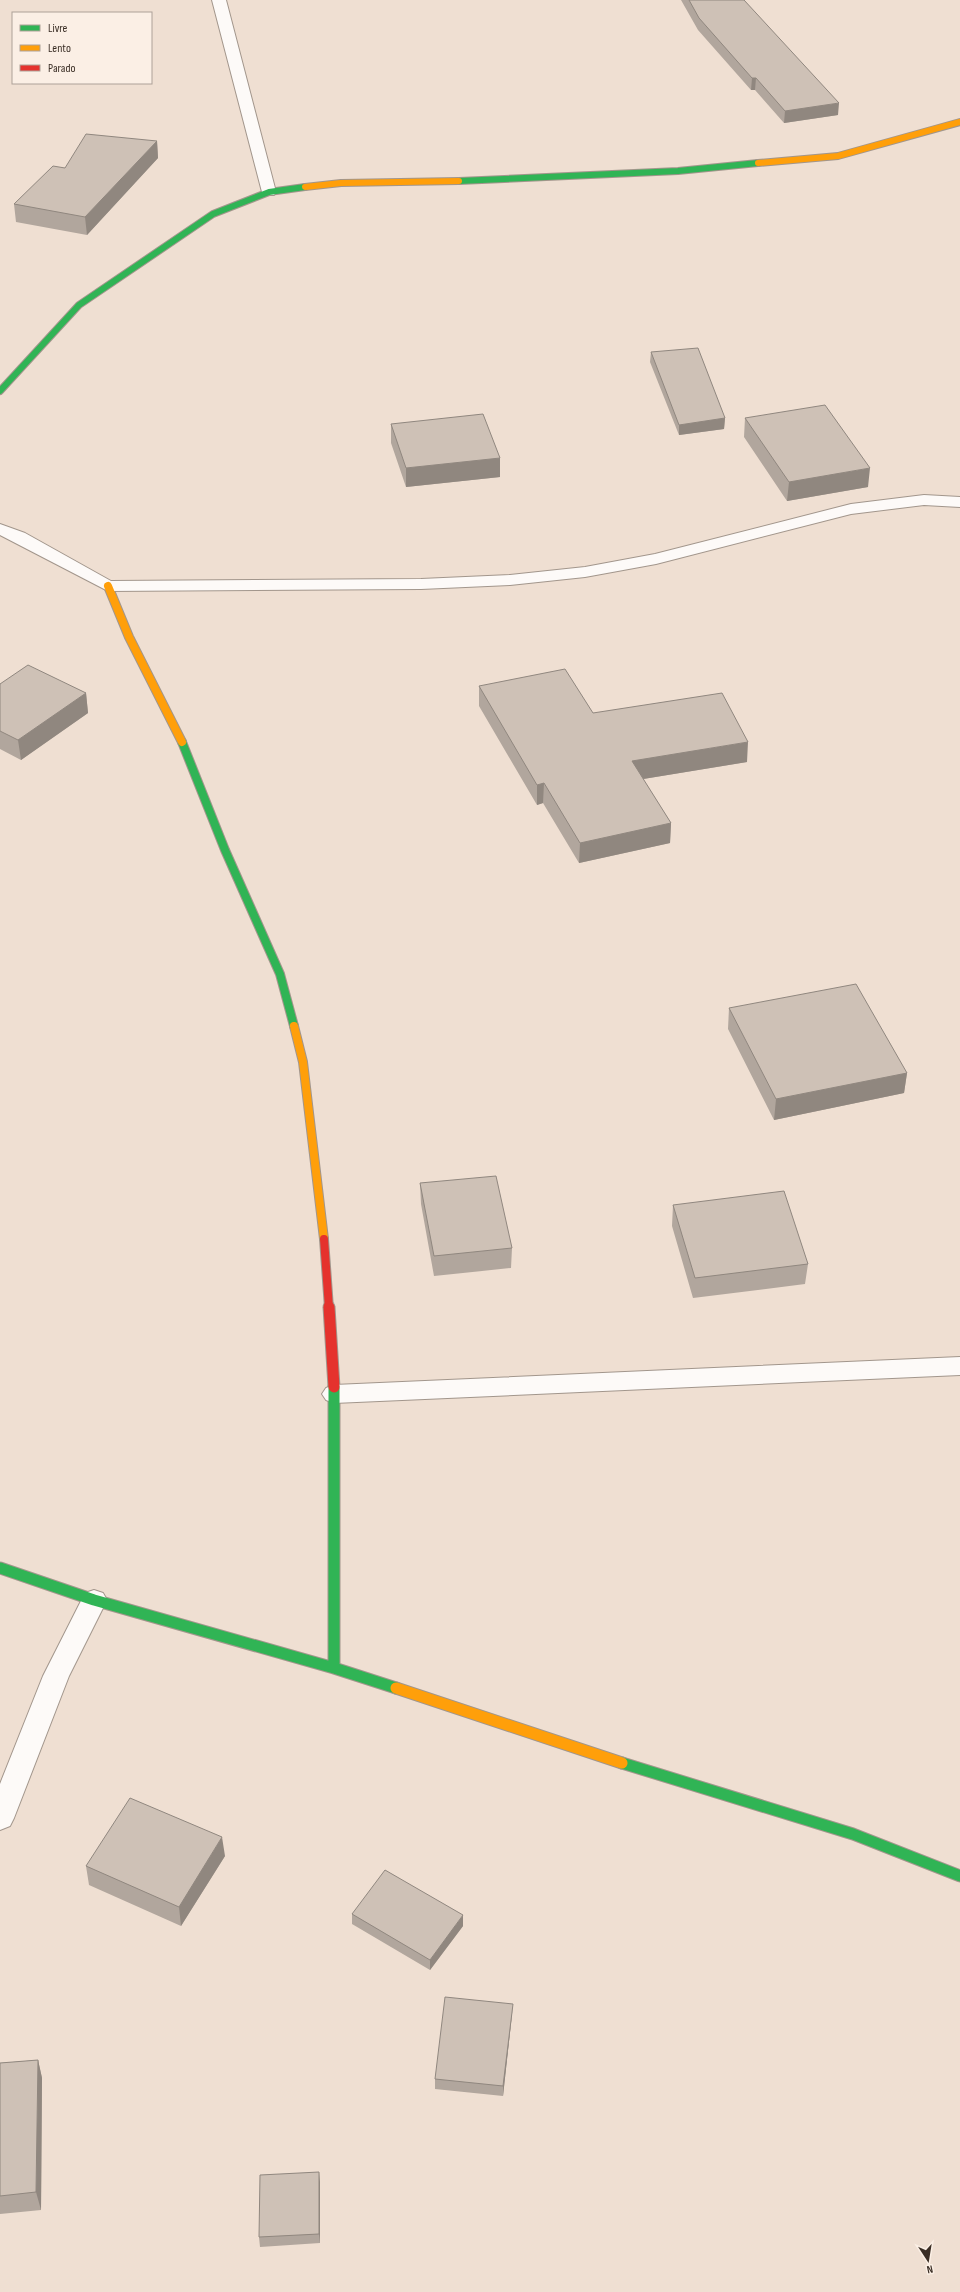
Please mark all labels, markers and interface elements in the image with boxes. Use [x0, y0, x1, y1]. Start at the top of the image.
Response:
legend [12, 12, 152, 84]
text: Livre [48, 21, 68, 36]
text: Lento [48, 41, 71, 56]
text: Parado [48, 61, 75, 76]
north arrow [908, 2240, 948, 2280]
text: N [926, 2262, 934, 2276]

